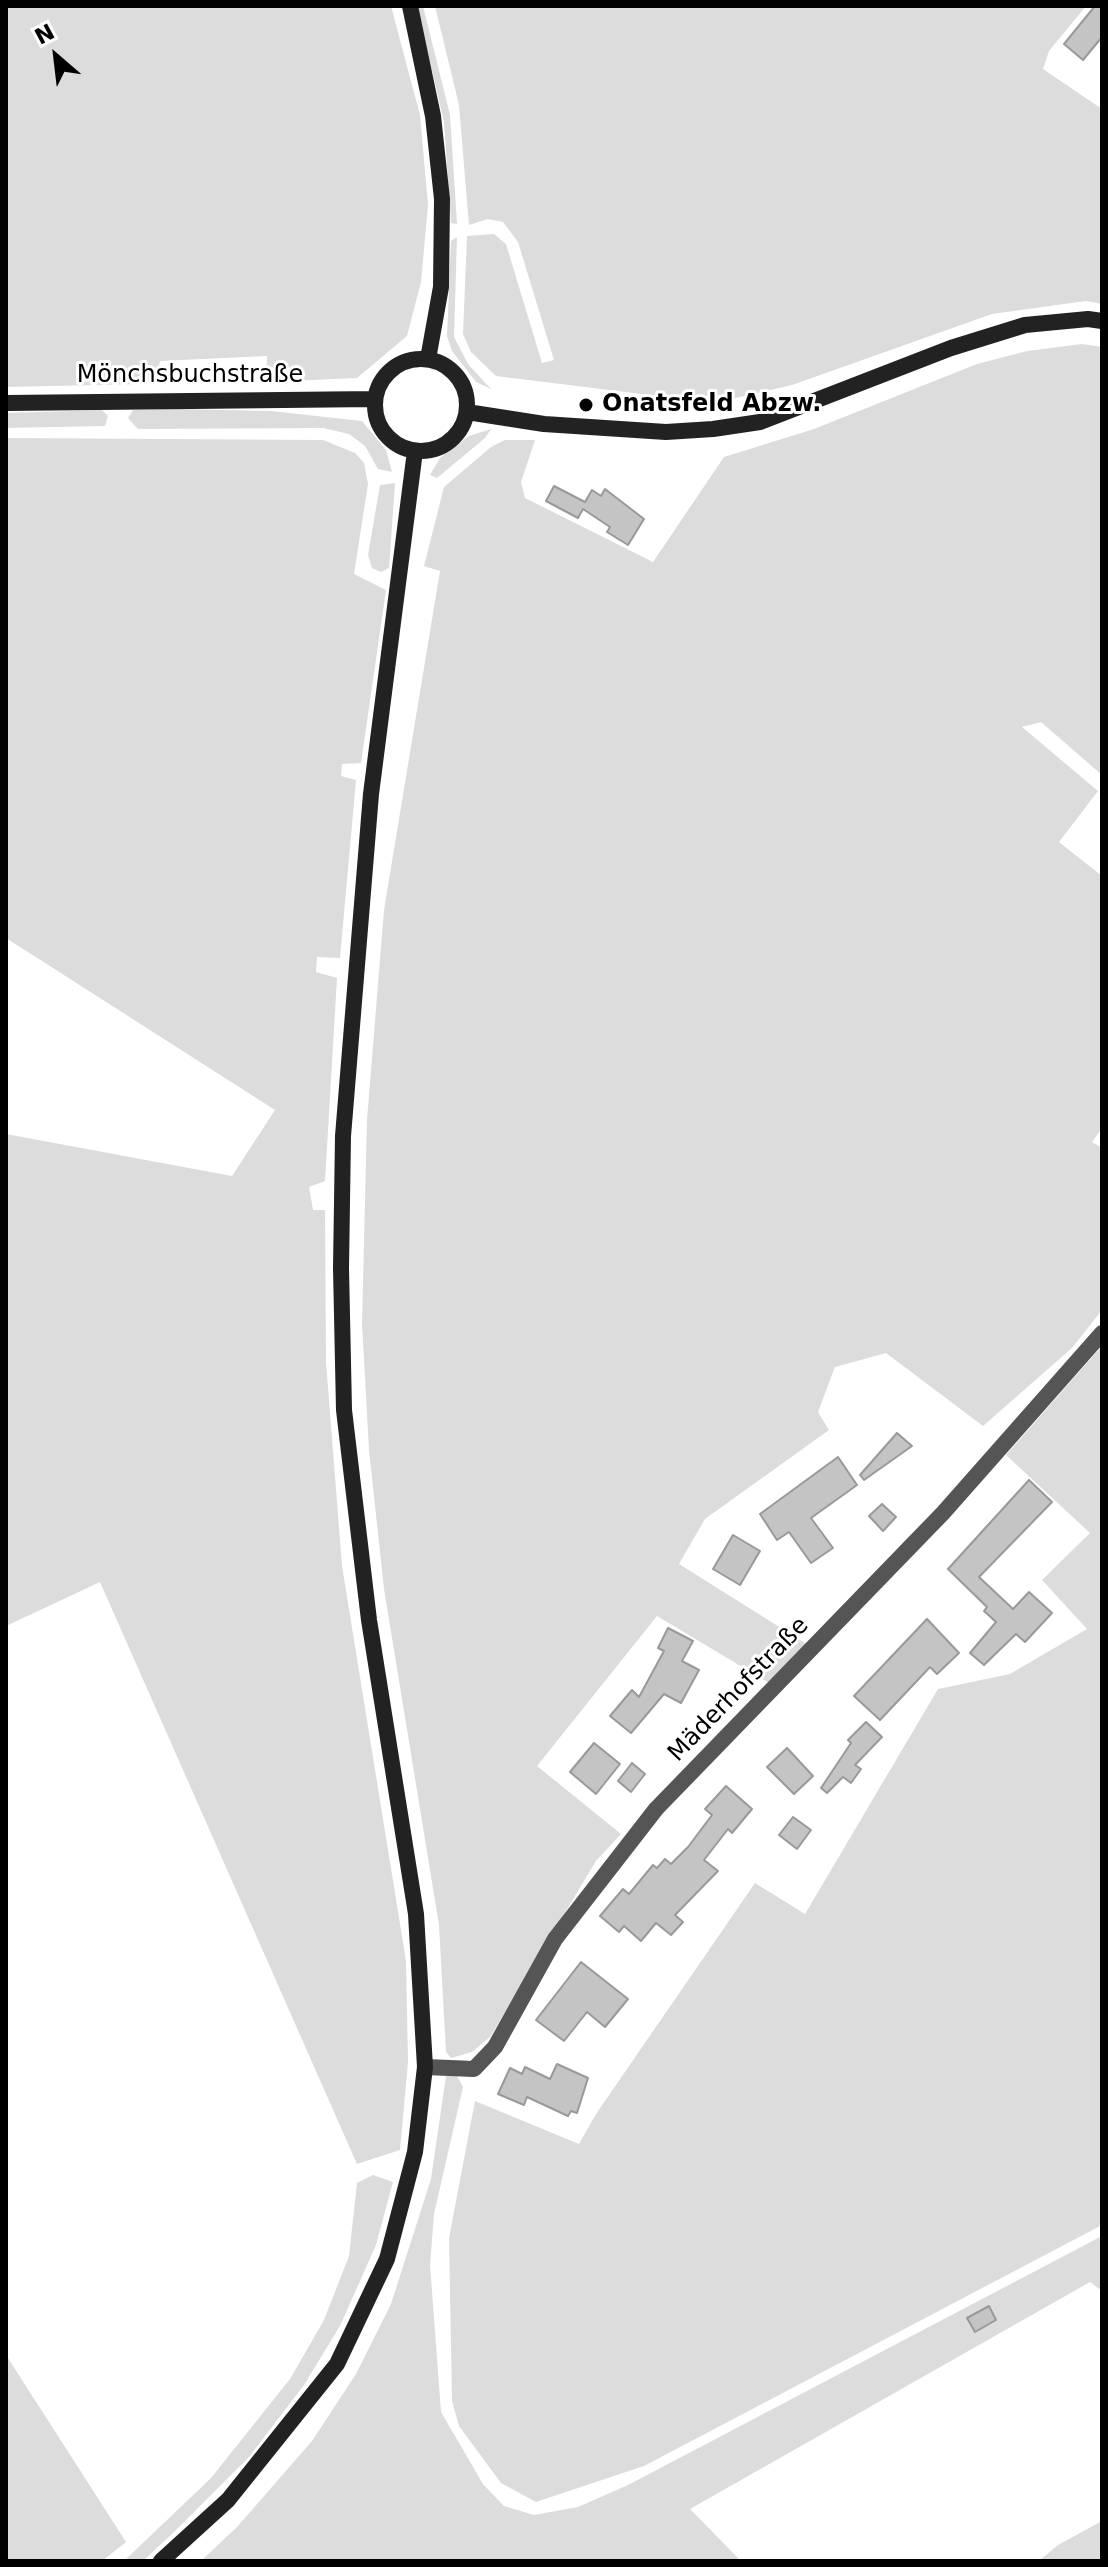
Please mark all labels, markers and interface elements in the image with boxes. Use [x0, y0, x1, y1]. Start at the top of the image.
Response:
north arrow [16, 16, 96, 96]
text: N [30, 19, 58, 50]
street label: Mönchsbuchstraße [77, 362, 303, 390]
place label: Onatsfeld Abzw. [602, 391, 821, 419]
marker: Onatsfeld Abzw. [577, 396, 595, 414]
street label: Mäderhofstraße [663, 1612, 815, 1768]

